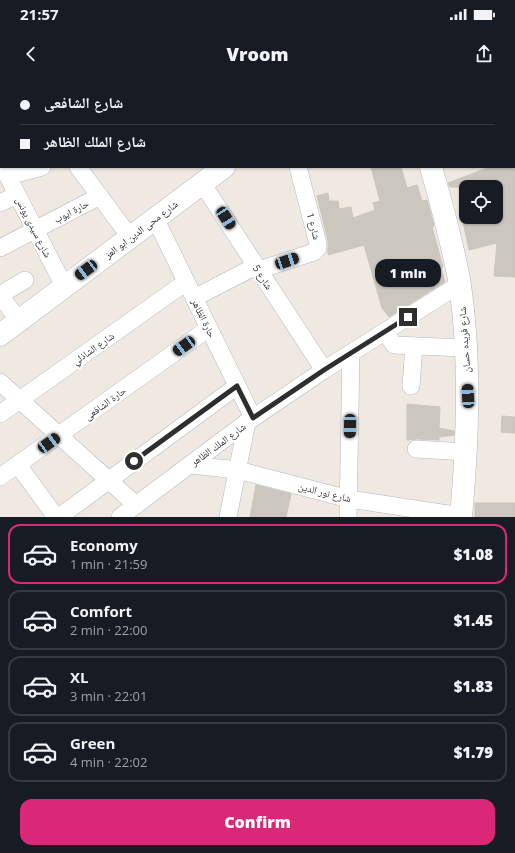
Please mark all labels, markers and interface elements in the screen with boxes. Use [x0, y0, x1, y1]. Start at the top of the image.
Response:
text: 21:57 [20, 4, 59, 24]
text: Vroom [227, 42, 288, 66]
icon: back [20, 43, 42, 65]
icon: share [473, 43, 495, 65]
text: شارع الشافعى [44, 92, 123, 112]
text: شارع الملك الظاهر [44, 131, 146, 151]
map controls [459, 180, 503, 224]
button: locate [459, 180, 503, 224]
street label: شارع سيدى يونس [13, 194, 55, 260]
street label: حارة ايوب [51, 196, 91, 226]
street label: شارع محى الدين ابو العز [101, 197, 181, 262]
car [214, 205, 238, 231]
street label: شارع 1 [304, 211, 324, 241]
car [274, 251, 300, 271]
car [73, 258, 99, 282]
callout: 1 min [375, 259, 441, 287]
street label: شارع 5 [250, 262, 277, 293]
text: 1 min [390, 264, 426, 282]
street label: حارة الظاهر [188, 295, 220, 340]
street label: شارع فريده حسان [455, 306, 473, 373]
route end [399, 308, 417, 326]
street label: شارع الشاذلي [69, 328, 118, 369]
car [171, 334, 197, 358]
street label: حارة الشافعى [81, 383, 129, 423]
car [461, 384, 475, 408]
car [344, 414, 356, 438]
street label: شارع الملك الظاهر [187, 419, 249, 469]
car [36, 431, 62, 455]
route start [125, 452, 143, 470]
street label: شارع نور الدين [297, 479, 353, 505]
text: Economy [70, 535, 138, 555]
icon: car [22, 536, 58, 572]
text: $1.08 [454, 544, 493, 564]
text: 1 min · 21:59 [70, 555, 147, 573]
text: Comfort [70, 601, 132, 621]
icon: car [22, 602, 58, 638]
text: $1.45 [454, 610, 493, 630]
text: 2 min · 22:00 [70, 621, 147, 639]
text: XL [70, 667, 88, 687]
icon: car [22, 668, 58, 704]
text: $1.83 [454, 676, 493, 696]
text: 3 min · 22:01 [70, 687, 147, 705]
text: Green [70, 733, 115, 753]
icon: car [22, 734, 58, 770]
text: $1.79 [454, 742, 493, 762]
text: 4 min · 22:02 [70, 753, 147, 771]
button: Confirm [20, 799, 495, 845]

